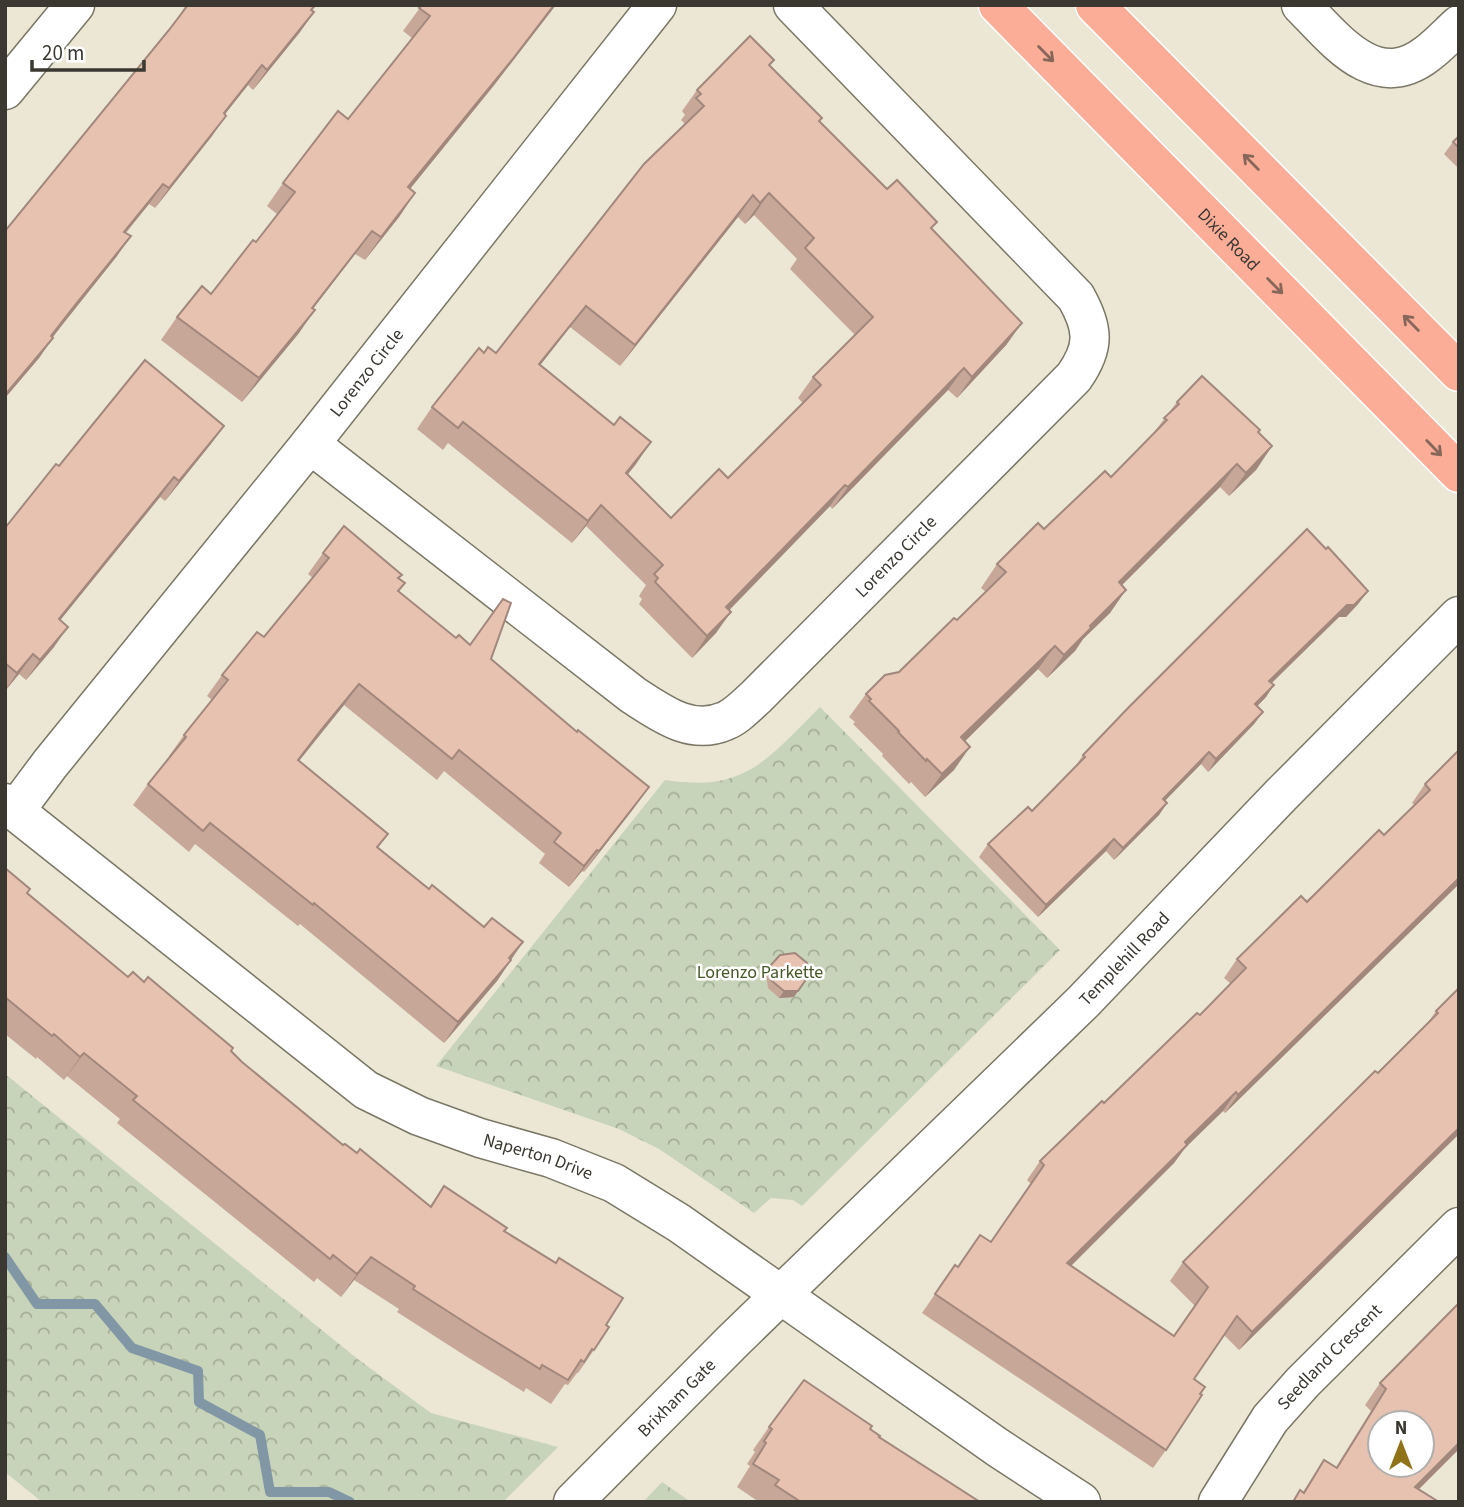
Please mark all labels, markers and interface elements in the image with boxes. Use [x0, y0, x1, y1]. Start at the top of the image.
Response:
scale bar [32, 28, 144, 72]
text: 20 m [42, 38, 84, 68]
one-way arrow [1037, 45, 1054, 62]
one-way arrow [1243, 153, 1260, 170]
street label: Dixie Road [1192, 202, 1266, 276]
one-way arrow [1266, 277, 1283, 294]
one-way arrow [1402, 315, 1419, 332]
street label: Lorenzo Circle [324, 323, 409, 422]
one-way arrow [1425, 439, 1442, 456]
street label: Lorenzo Circle [849, 510, 942, 603]
street label: Templehill Road [1073, 906, 1175, 1011]
park label: Lorenzo Parkette [697, 960, 823, 985]
street label: Naperton Drive [480, 1127, 597, 1186]
street label: Seedland Crescent [1271, 1298, 1387, 1415]
street label: Brixham Gate [632, 1353, 721, 1443]
north arrow [1366, 1409, 1436, 1479]
text: N [1395, 1415, 1407, 1442]

